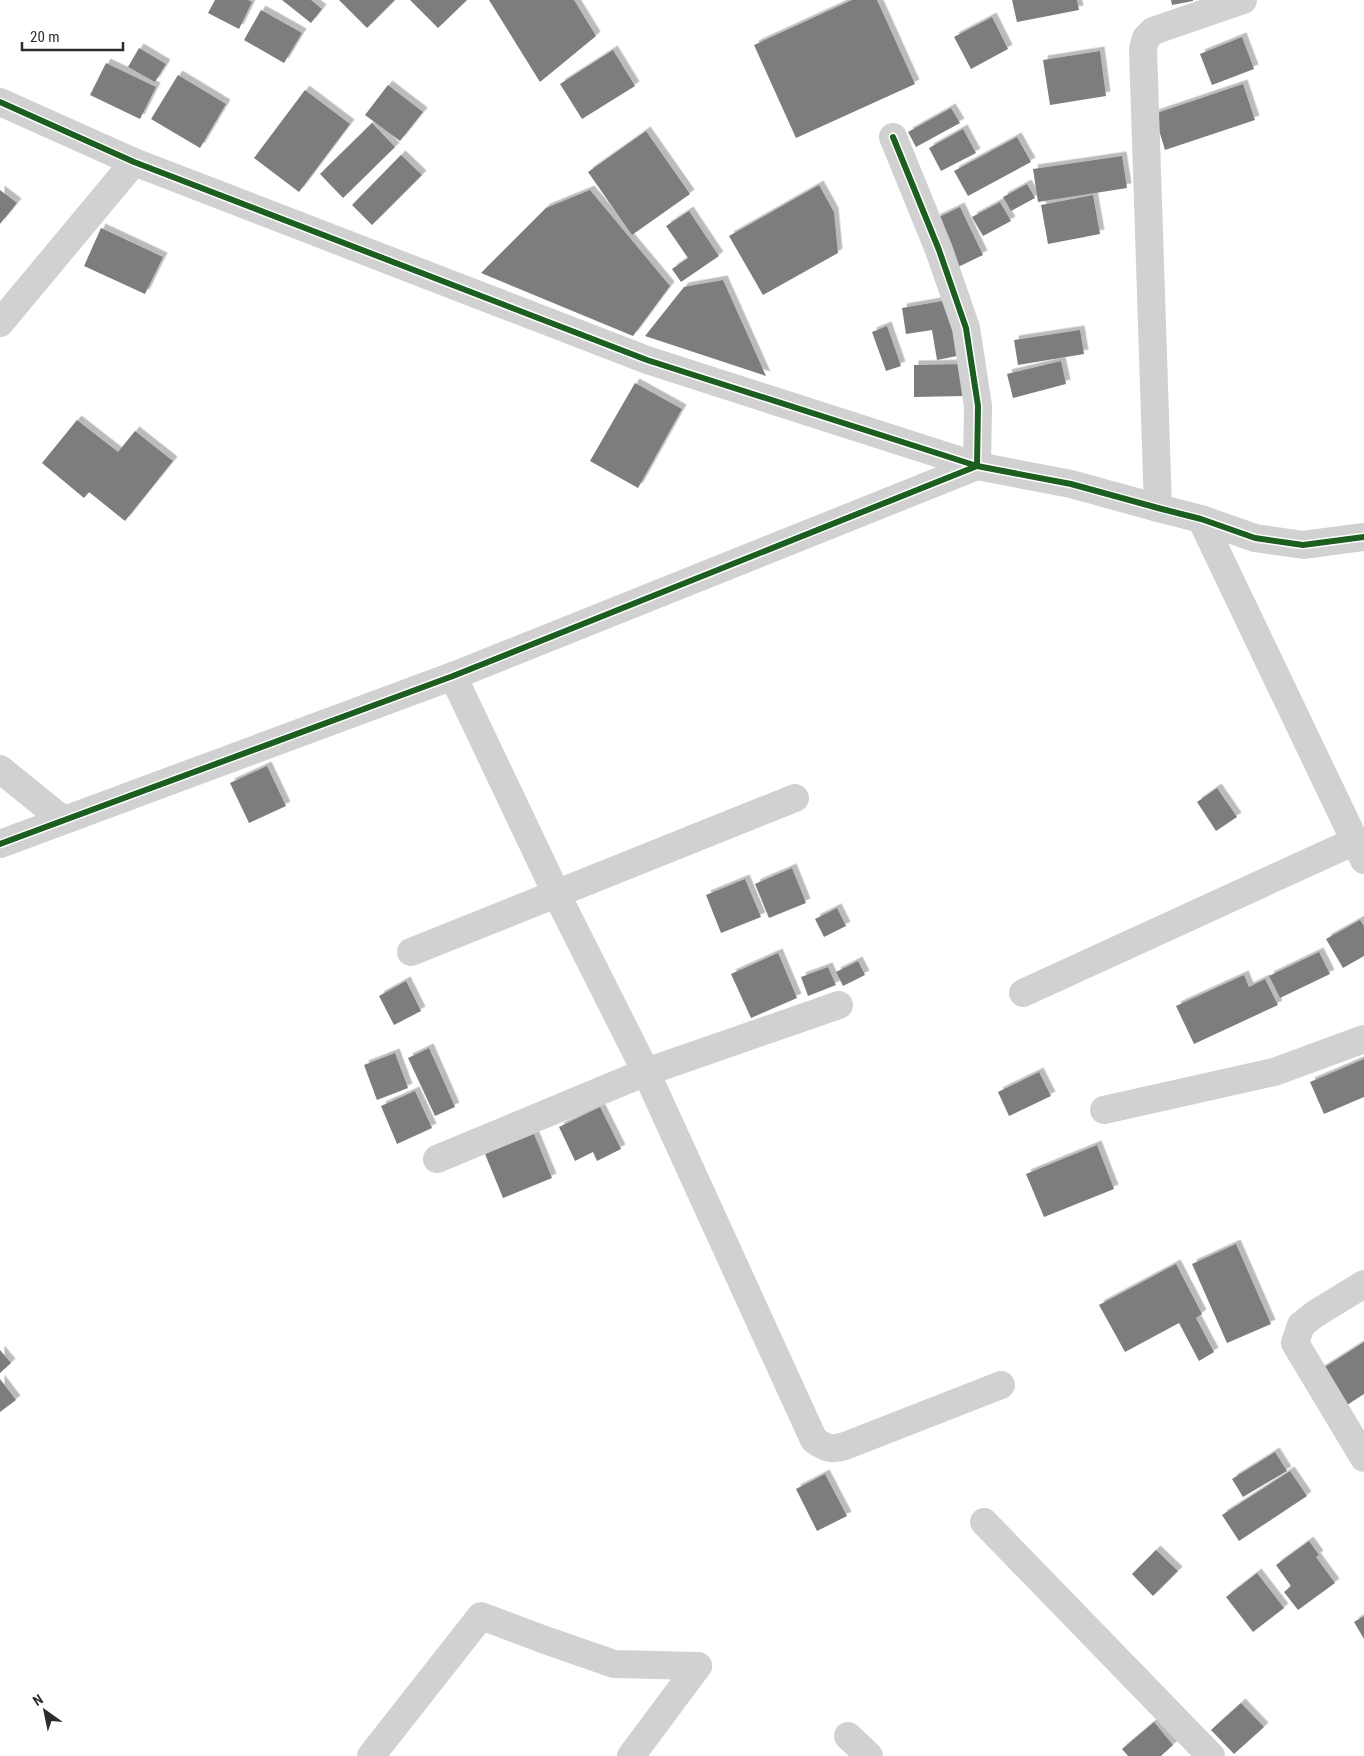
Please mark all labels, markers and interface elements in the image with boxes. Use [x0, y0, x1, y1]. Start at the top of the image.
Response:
scale bar [22, 20, 124, 52]
text: 20 m [30, 28, 60, 46]
north arrow [20, 1686, 70, 1736]
text: N [30, 1691, 46, 1709]

